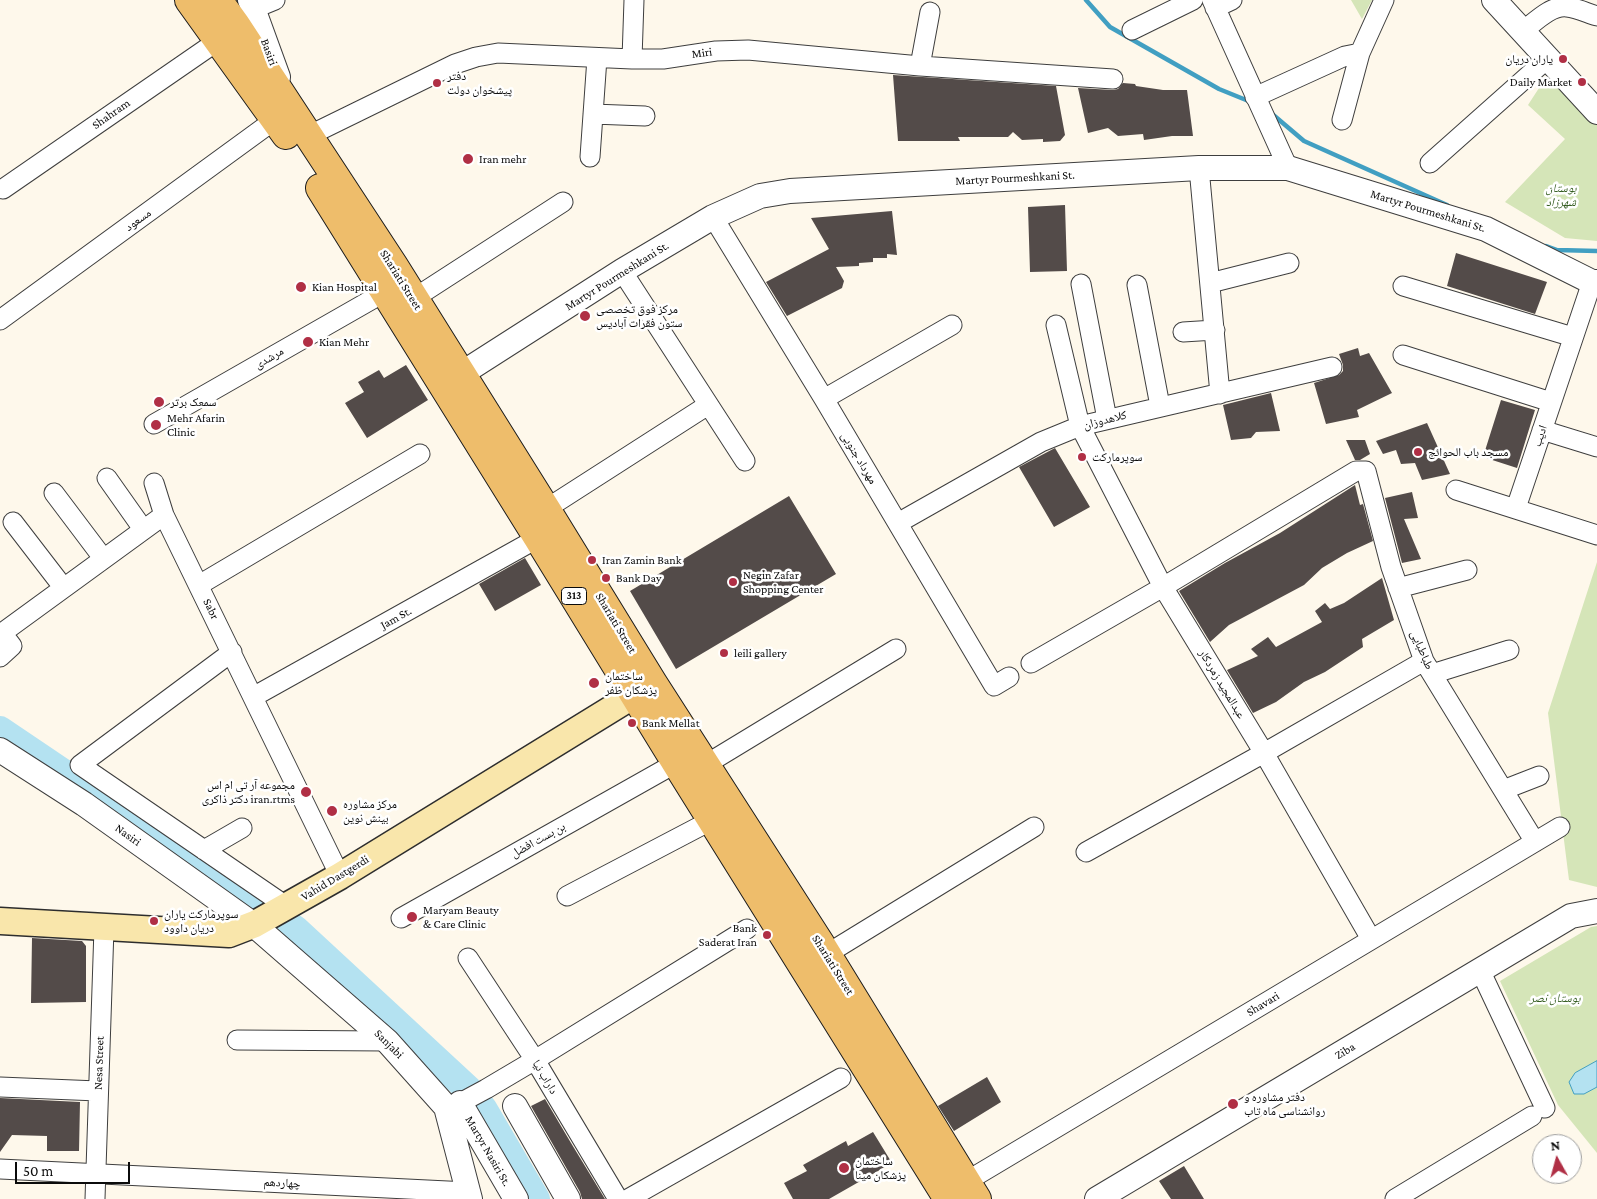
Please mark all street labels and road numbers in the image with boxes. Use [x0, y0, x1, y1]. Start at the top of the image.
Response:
street label: Basiri [258, 37, 280, 67]
street label: Miri [691, 44, 713, 62]
street label: Shahram [89, 96, 133, 132]
street label: Martyr Pourmeshkani St. [955, 168, 1075, 188]
street label: Martyr Pourmeshkani St. [1369, 187, 1487, 235]
street label: مسعود [122, 206, 154, 234]
street label: Martyr Pourmeshkani St. [562, 238, 672, 314]
street label: Shariati Street [377, 247, 425, 313]
street label: مرشدی [252, 344, 286, 372]
street label: کلاهدوزان [1082, 408, 1128, 432]
street label: ادیب [1530, 423, 1550, 449]
street label: مهرداد جنوبی [838, 429, 880, 487]
road number: 313 [562, 588, 586, 604]
street label: Shariati Street [592, 590, 640, 656]
street label: Sabr [200, 596, 222, 622]
street label: Jam St. [378, 604, 414, 632]
street label: طباطبایی [1407, 628, 1437, 672]
street label: عبدالمجید زمردکار [1196, 647, 1248, 721]
street label: بن بست افضل [508, 819, 568, 861]
street label: Nasiri [112, 821, 144, 849]
street label: Vahid Dastgerdi [298, 852, 372, 904]
street label: Shariati Street [809, 932, 857, 998]
street label: Shavari [1244, 989, 1282, 1019]
street label: Sanjabi [371, 1026, 407, 1062]
street label: Nesa Street [91, 1036, 107, 1090]
street label: Ziba [1332, 1039, 1358, 1063]
street label: داراب نیا [529, 1057, 561, 1097]
street label: Martyr Nasiri St. [462, 1113, 514, 1189]
street label: چهاردهم [263, 1175, 301, 1191]

